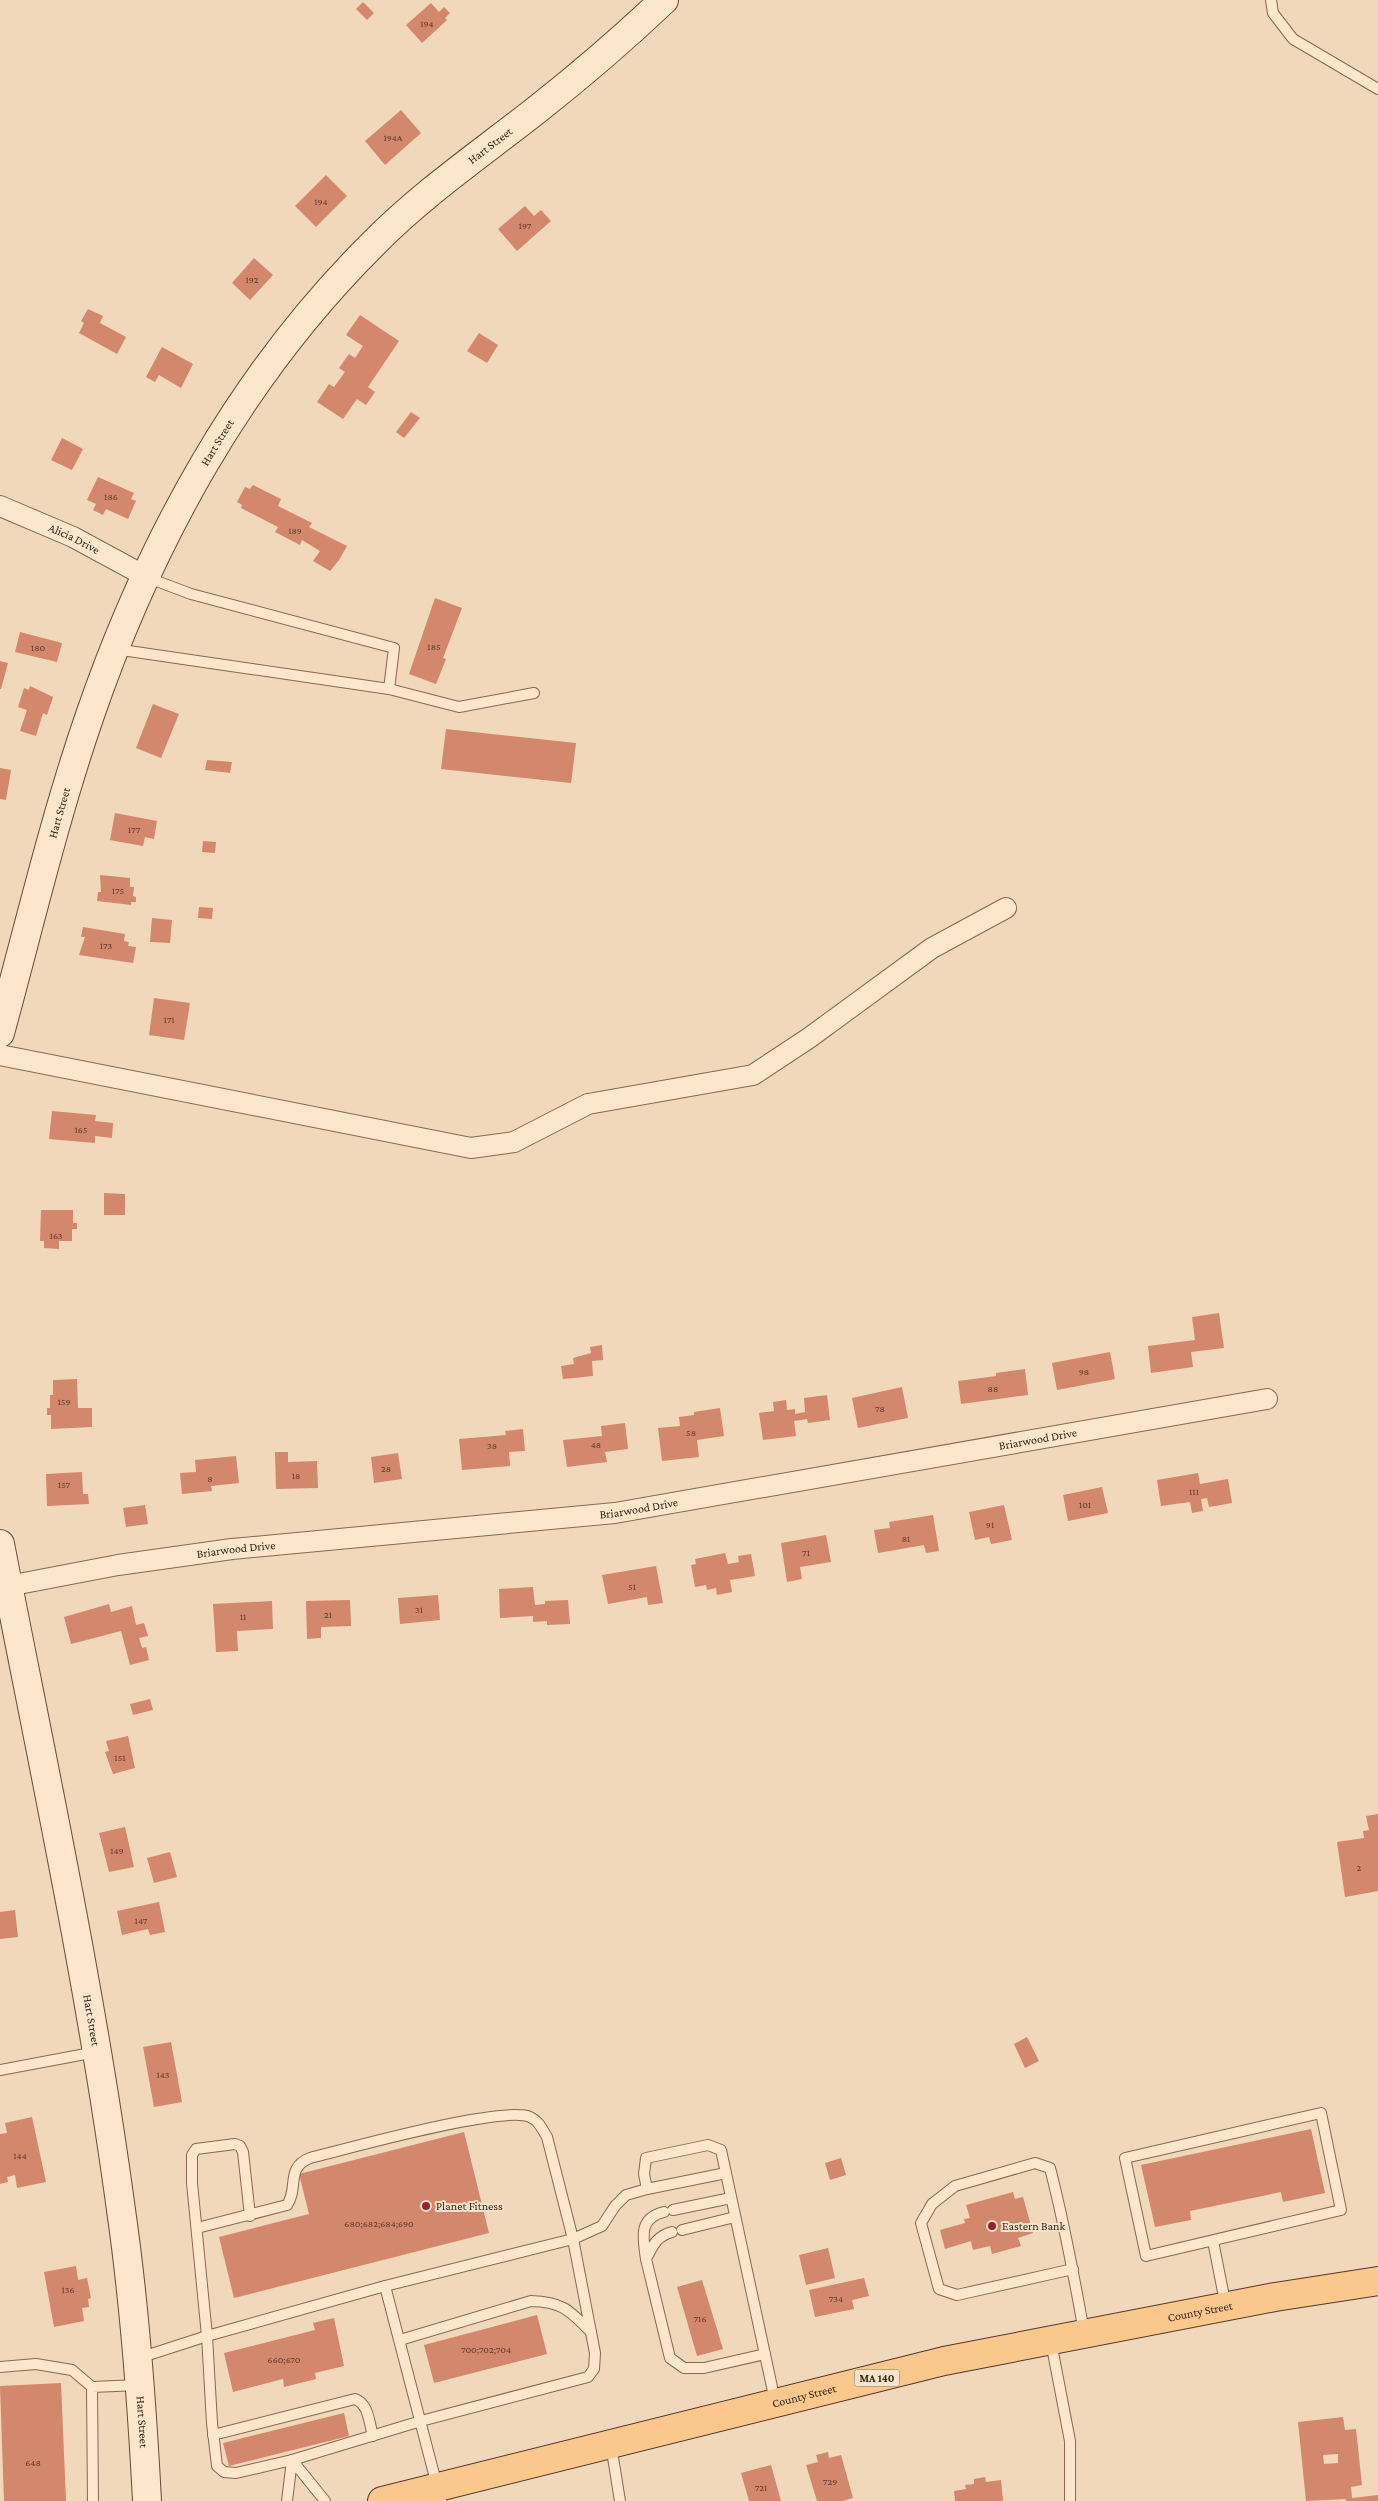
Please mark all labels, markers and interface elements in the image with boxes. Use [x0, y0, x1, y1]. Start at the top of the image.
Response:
house number: 194 [420, 18, 434, 29]
street label: Hart Street [465, 124, 516, 167]
house number: 194A [383, 132, 403, 143]
house number: 194 [314, 196, 328, 207]
house number: 197 [519, 220, 532, 231]
house number: 192 [245, 274, 259, 285]
street label: Hart Street [198, 416, 237, 468]
house number: 186 [104, 491, 118, 502]
street label: Alicia Drive [46, 520, 102, 557]
house number: 189 [288, 525, 302, 536]
house number: 185 [427, 641, 441, 652]
house number: 180 [31, 642, 46, 653]
street label: Hart Street [45, 785, 74, 840]
house number: 177 [128, 824, 141, 835]
house number: 175 [112, 885, 125, 896]
house number: 173 [100, 940, 113, 951]
house number: 171 [163, 1014, 175, 1025]
house number: 165 [75, 1124, 88, 1135]
house number: 163 [50, 1230, 63, 1241]
house number: 98 [1079, 1366, 1089, 1377]
house number: 88 [988, 1383, 998, 1394]
house number: 159 [58, 1396, 70, 1407]
house number: 78 [875, 1403, 885, 1414]
street label: Briarwood Drive [998, 1425, 1078, 1453]
house number: 58 [686, 1427, 696, 1438]
house number: 48 [591, 1439, 601, 1450]
house number: 38 [487, 1440, 497, 1451]
house number: 28 [381, 1463, 391, 1474]
house number: 18 [292, 1470, 300, 1481]
house number: 8 [207, 1473, 213, 1484]
house number: 157 [58, 1479, 71, 1490]
house number: 111 [1189, 1486, 1199, 1497]
street label: Briarwood Drive [599, 1495, 679, 1521]
house number: 101 [1079, 1499, 1091, 1510]
house number: 91 [986, 1519, 994, 1530]
house number: 81 [902, 1533, 910, 1544]
street label: Briarwood Drive [196, 1538, 276, 1561]
house number: 71 [802, 1547, 810, 1558]
house number: 51 [628, 1581, 636, 1592]
house number: 31 [415, 1604, 423, 1615]
house number: 21 [324, 1609, 332, 1620]
house number: 11 [240, 1611, 246, 1622]
house number: 151 [114, 1752, 126, 1763]
house number: 149 [110, 1845, 124, 1856]
house number: 2 [1357, 1862, 1362, 1873]
house number: 147 [135, 1915, 148, 1926]
street label: Hart Street [80, 1993, 103, 2048]
house number: 143 [156, 2069, 170, 2080]
house number: 144 [13, 2150, 27, 2161]
place label: Planet Fitness [436, 2199, 503, 2213]
marker: Planet Fitness [420, 2200, 432, 2212]
house number: 680;682;684;690 [344, 2218, 414, 2229]
place label: Eastern Bank [1002, 2219, 1065, 2233]
marker: Eastern Bank [986, 2220, 998, 2232]
house number: 136 [61, 2284, 75, 2295]
house number: 734 [829, 2293, 843, 2304]
street label: County Street [1167, 2298, 1235, 2325]
house number: 716 [693, 2313, 707, 2324]
house number: 700;702;704 [461, 2344, 511, 2355]
house number: 660;670 [268, 2354, 301, 2365]
road number: MA 140 [854, 2370, 900, 2386]
street label: County Street [771, 2381, 839, 2411]
street label: Hart Street [134, 2395, 151, 2449]
house number: 648 [25, 2457, 41, 2468]
house number: 729 [823, 2476, 837, 2487]
house number: 721 [755, 2482, 767, 2493]

